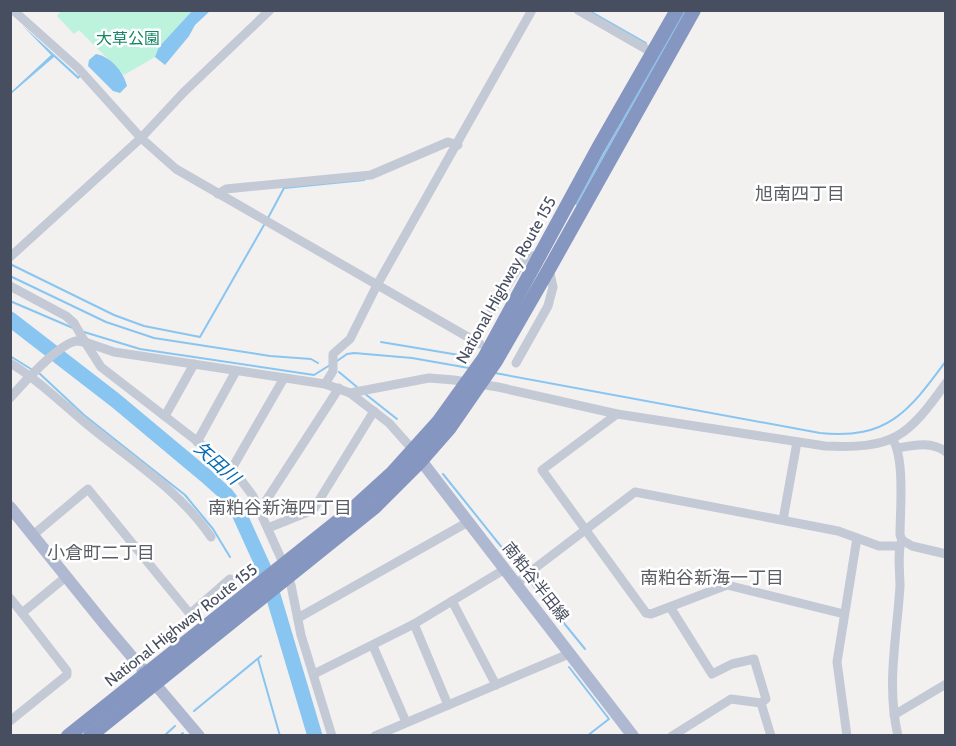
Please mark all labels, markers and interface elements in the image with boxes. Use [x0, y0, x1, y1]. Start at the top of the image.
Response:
park label: 大草公園 [96, 29, 160, 48]
district label: 旭南四丁目 [755, 183, 845, 205]
street label: National Highway Route 155 [452, 193, 560, 367]
water label: 矢田川 [190, 437, 246, 491]
district label: 南粕谷新海四丁目 [208, 497, 352, 519]
street label: 南粕谷半田線 [499, 538, 573, 626]
district label: 小倉町二丁目 [47, 542, 155, 564]
street label: National Highway Route 155 [101, 560, 261, 690]
district label: 南粕谷新海一丁目 [640, 567, 784, 589]

